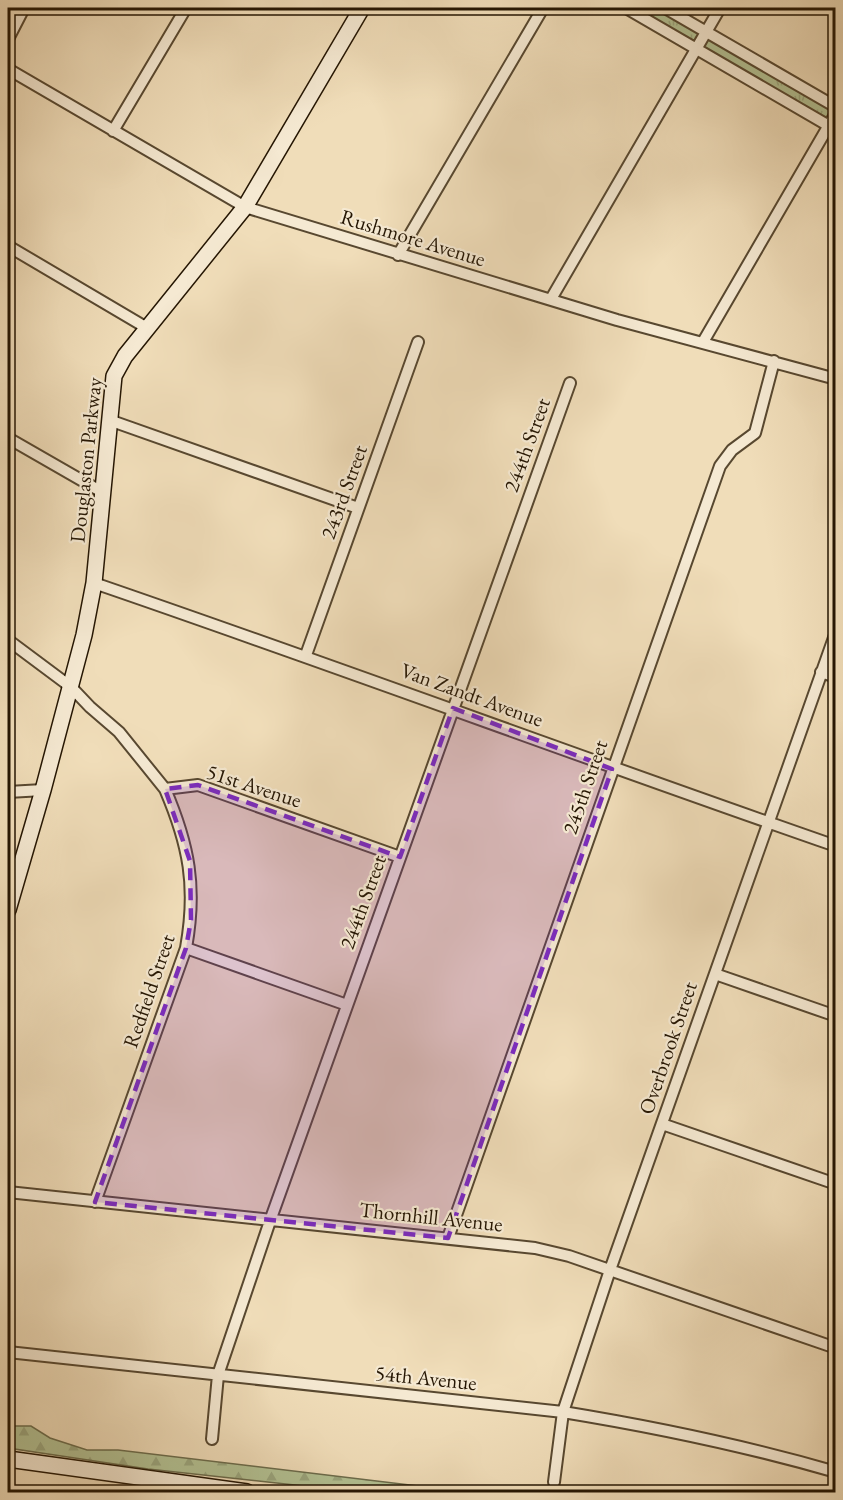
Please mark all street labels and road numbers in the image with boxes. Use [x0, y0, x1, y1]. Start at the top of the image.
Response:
street label: Rushmore Avenue [337, 203, 489, 272]
street label: Douglaston Parkway [63, 375, 108, 544]
street label: 244th Street [497, 394, 556, 495]
street label: 243rd Street [314, 441, 373, 543]
street label: Van Zandt Avenue [397, 656, 547, 733]
street label: 245th Street [556, 736, 613, 838]
street label: 51st Avenue [203, 758, 305, 814]
street label: 244th Street [333, 851, 392, 952]
street label: Redfield Street [116, 930, 181, 1051]
street label: Overbrook Street [632, 978, 703, 1118]
street label: Thornhill Avenue [358, 1196, 504, 1237]
street label: 54th Avenue [374, 1359, 478, 1396]

